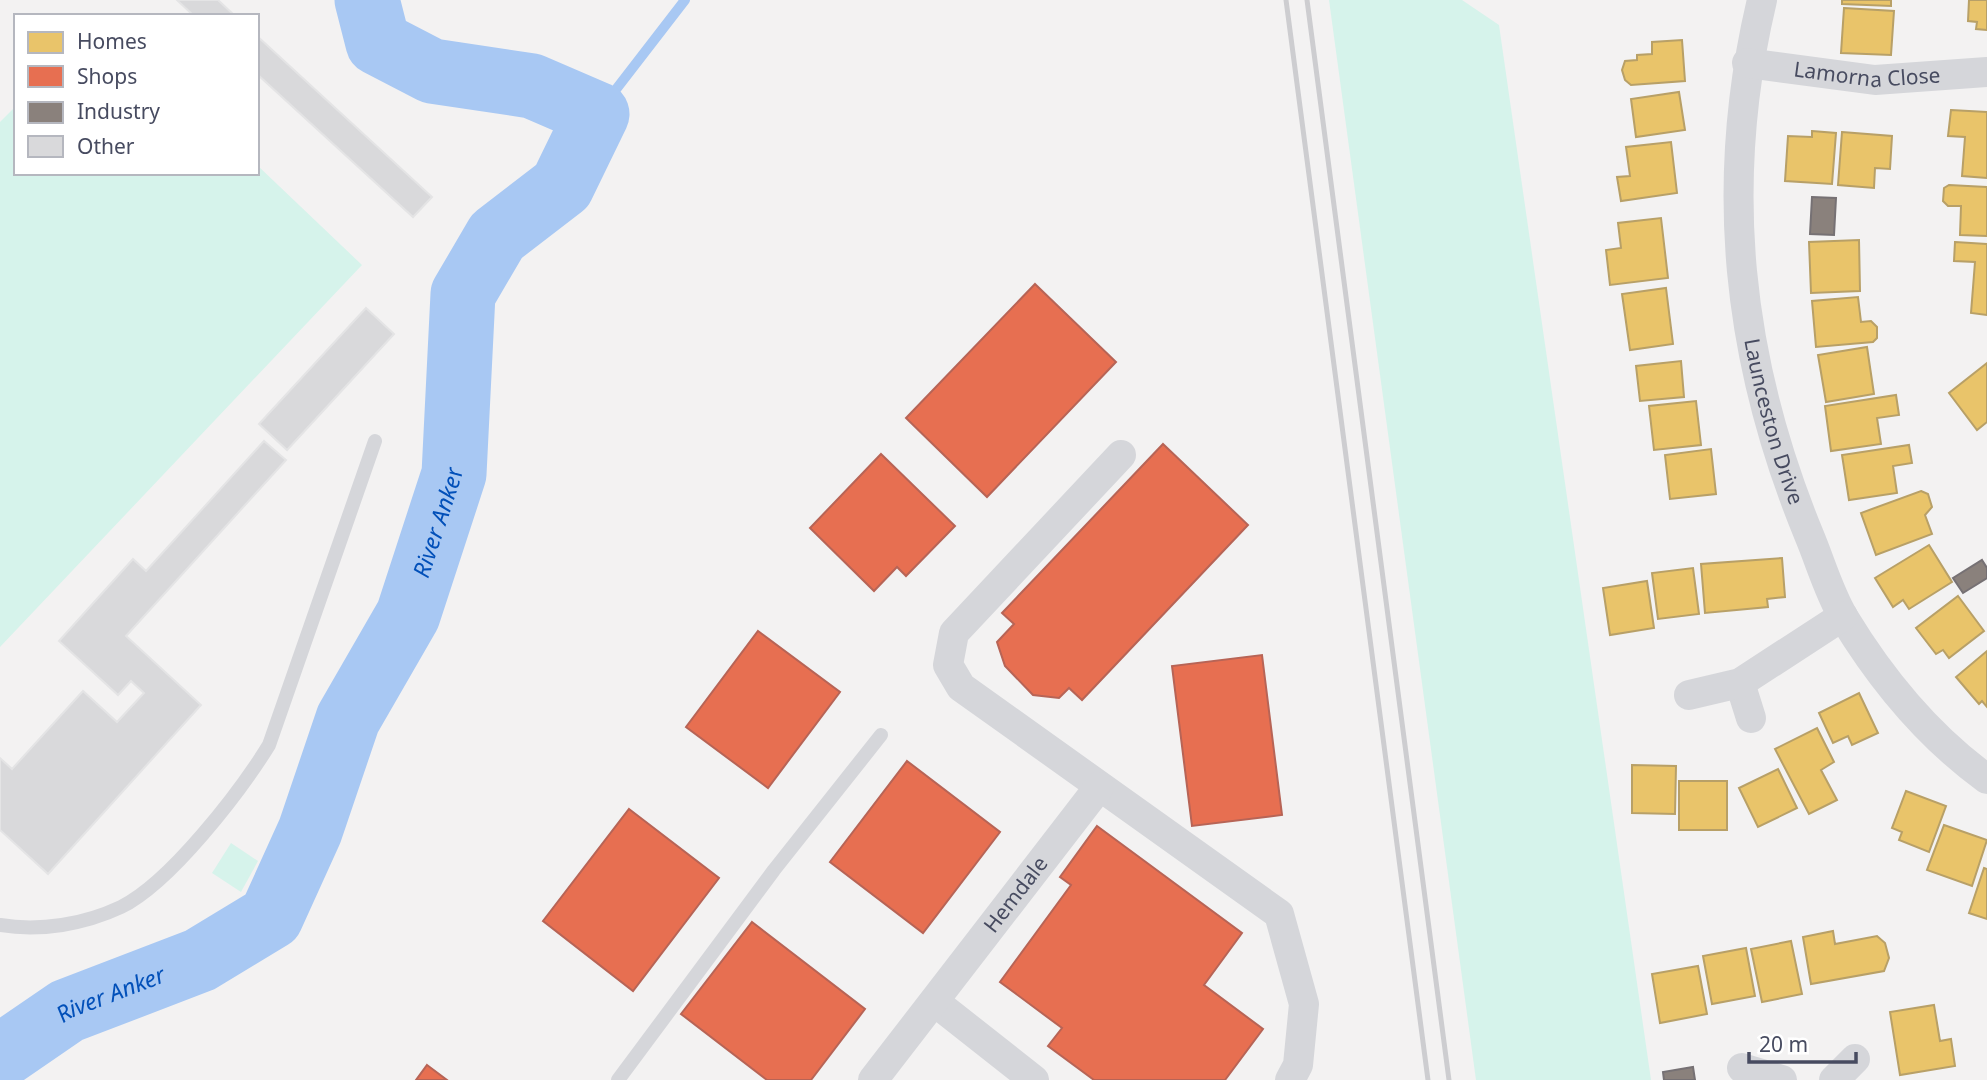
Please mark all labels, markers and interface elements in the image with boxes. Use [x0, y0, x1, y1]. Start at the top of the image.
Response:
legend [14, 14, 259, 175]
text: Homes [77, 27, 147, 55]
street label: Lamorna Close [1792, 54, 1941, 93]
text: Shops [77, 62, 137, 90]
text: Industry [77, 97, 160, 125]
text: Other [77, 132, 135, 160]
street label: Launceston Drive [1738, 336, 1811, 508]
water label: River Anker [404, 466, 469, 581]
street label: Hemdale [977, 850, 1053, 938]
water label: River Anker [49, 958, 170, 1029]
scale bar [1749, 1020, 1856, 1064]
text: 20 m [1759, 1030, 1808, 1058]

